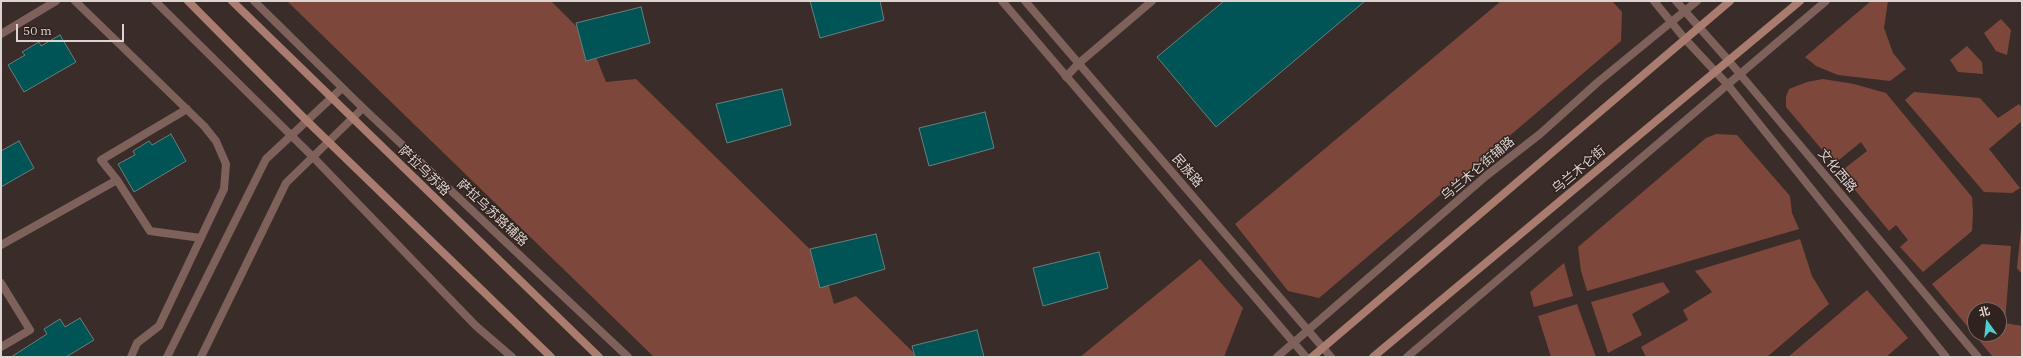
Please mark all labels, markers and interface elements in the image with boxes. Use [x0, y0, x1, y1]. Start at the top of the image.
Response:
scale bar [18, 16, 126, 42]
text: 50 m [23, 23, 52, 38]
street label: 乌兰木仑街辅路 [1438, 134, 1518, 204]
street label: 萨拉乌苏路 [395, 143, 453, 199]
street label: 乌兰木仑街 [1549, 143, 1609, 197]
street label: 文化西路 [1814, 146, 1860, 196]
street label: 民族路 [1168, 151, 1206, 191]
street label: 萨拉乌苏路辅路 [453, 176, 531, 250]
north arrow [1967, 302, 2007, 342]
text: 北 [1977, 303, 1991, 320]

